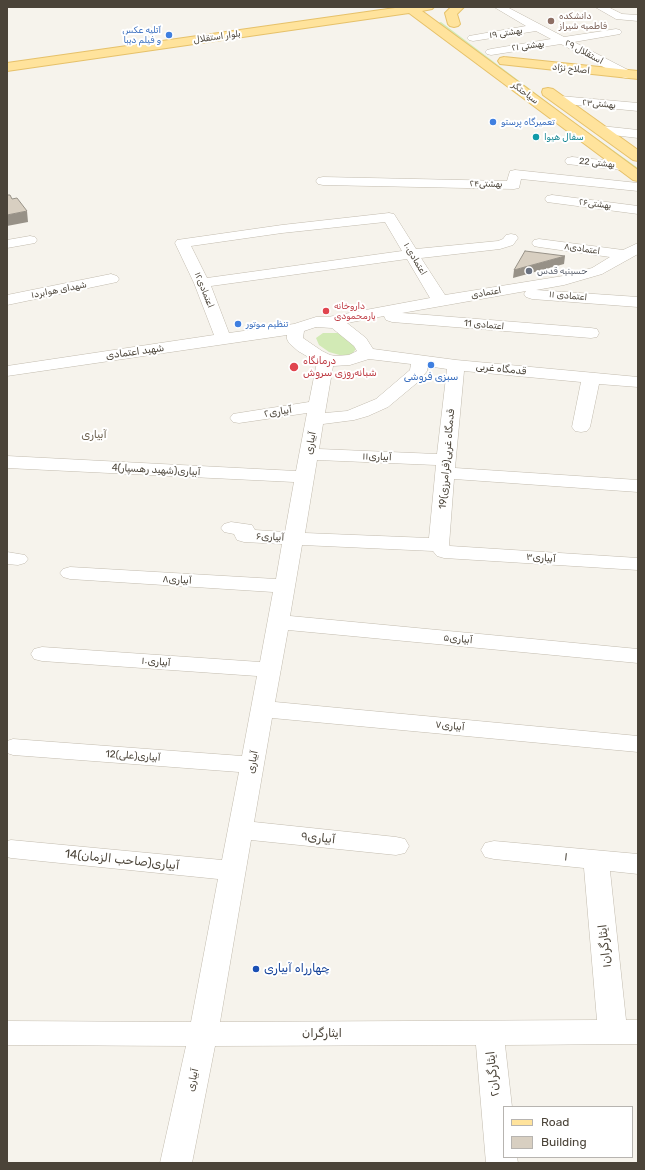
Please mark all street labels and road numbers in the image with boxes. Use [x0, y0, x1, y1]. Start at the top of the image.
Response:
street label: ۱۹ بهشتی [489, 25, 523, 41]
street label: بلوار استقلال [193, 28, 241, 46]
street label: ۲۹ استقلال [563, 37, 605, 67]
street label: ۲۱ بهشتی [511, 38, 545, 54]
street label: اصلاح نژاد [552, 62, 590, 76]
street label: سیاحتگر [510, 79, 540, 107]
street label: ۲۳بهشتی [582, 97, 616, 111]
street label: 22 بهشتی [578, 156, 616, 170]
street label: ۲۴بهشتی [469, 178, 503, 190]
street label: ۲۶بهشتی [578, 197, 612, 211]
street label: اعتمادی۱۰ [401, 241, 429, 277]
street label: اعتمادی۸ [563, 241, 601, 257]
street label: اعتمادی۱۲ [192, 270, 216, 310]
street label: شهدای هوابرد۱ [30, 279, 88, 301]
street label: اعتمادی [470, 285, 502, 301]
street label: ۱۱ اعتمادی [548, 289, 588, 303]
street label: 11 اعتمادی [463, 318, 505, 332]
street label: شهید اعتمادی [105, 342, 165, 362]
street label: قدمگاه غربی [475, 360, 527, 378]
street label: آبیاری۲ [263, 404, 293, 420]
street label: 19قدمگاه غربی(فرامرزی) [437, 409, 457, 509]
street label: آبیاری [303, 431, 319, 455]
street label: آبیاری۱۱ [362, 450, 392, 464]
street label: 4آبیاری(شهید رهسپار) [111, 462, 201, 478]
street label: آبیاری۶ [255, 530, 285, 544]
street label: آبیاری۳ [526, 551, 556, 565]
street label: آبیاری۸ [162, 573, 192, 587]
street label: آبیاری۵ [443, 632, 473, 646]
street label: آبیاری۱۰ [141, 655, 171, 669]
street label: آبیاری۷ [435, 719, 465, 733]
street label: 12آبیاری(علی) [105, 748, 161, 764]
street label: آبیاری [245, 750, 261, 774]
street label: آبیاری۹ [300, 829, 336, 847]
street label: 14آبیاری(صاحب الزمان) [64, 847, 180, 873]
street label: ۱ [563, 850, 569, 864]
street label: ایثارگران۱ [596, 924, 614, 968]
street label: ایثارگران [302, 1027, 342, 1041]
street label: ایثارگران۲ [483, 1051, 503, 1097]
street label: آبیاری [185, 1067, 201, 1093]

